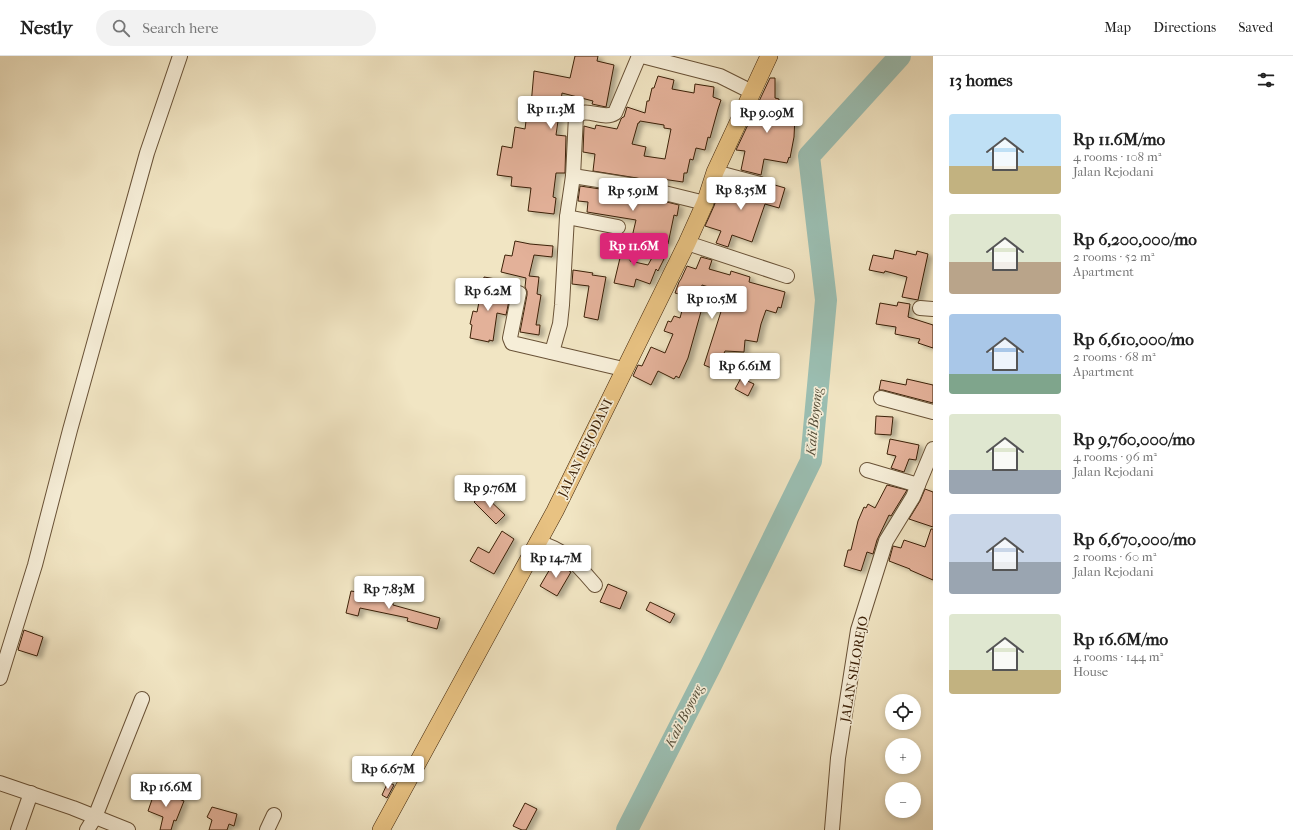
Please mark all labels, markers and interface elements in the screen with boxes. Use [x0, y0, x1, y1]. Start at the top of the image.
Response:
search box [96, 10, 376, 46]
text: Nestly [20, 17, 72, 39]
icon: search [110, 17, 132, 39]
text: Search here [142, 19, 218, 37]
text: Map [1104, 19, 1131, 36]
text: Directions [1153, 19, 1216, 36]
text: Saved [1238, 19, 1273, 36]
icon: filters [1255, 69, 1277, 91]
text: 13 homes [949, 70, 1012, 90]
pin: Rp 11.3M [510, 96, 592, 130]
pin: Rp 9.09M [726, 100, 808, 134]
text: Rp 11.3M [527, 101, 575, 116]
text: Rp 9.09M [740, 105, 794, 120]
text: Rp 11.6M/mo [1073, 129, 1165, 149]
icon: home [981, 130, 1029, 178]
text: 4 rooms · 108 m² [1073, 149, 1161, 164]
text: Jalan Rejodani [1073, 164, 1154, 179]
pin: Rp 8.35M [700, 177, 782, 211]
pin: Rp 5.91M [592, 178, 674, 212]
text: Rp 8.35M [715, 182, 767, 197]
text: Rp 5.91M [608, 183, 658, 198]
text: Rp 6,200,000/mo [1073, 229, 1197, 249]
icon: home [981, 230, 1029, 278]
pin: Rp 11.6M [593, 233, 675, 267]
text: Rp 11.6M [609, 238, 659, 253]
text: 2 rooms · 52 m² [1073, 249, 1154, 264]
text: Apartment [1073, 264, 1134, 279]
pin: Rp 6.2M [451, 278, 525, 312]
text: Rp 6.2M [464, 283, 512, 298]
pin: Rp 10.5M [671, 286, 753, 320]
text: Rp 10.5M [687, 291, 737, 306]
text: Rp 6,610,000/mo [1073, 329, 1194, 349]
icon: home [981, 330, 1029, 378]
text: 2 rooms · 68 m² [1073, 349, 1156, 364]
pin: Rp 6.61M [704, 353, 786, 387]
text: Rp 6.61M [719, 358, 771, 373]
text: Apartment [1073, 364, 1134, 379]
water label: Kali Boyong [802, 387, 826, 458]
street label: JALAN REJODANI [554, 396, 615, 501]
text: Rp 9,760,000/mo [1073, 429, 1195, 449]
icon: home [981, 430, 1029, 478]
text: 4 rooms · 96 m² [1073, 449, 1157, 464]
text: Jalan Rejodani [1073, 464, 1154, 479]
pin: Rp 9.76M [449, 475, 531, 509]
text: Rp 9.76M [463, 480, 517, 495]
text: Rp 6,670,000/mo [1073, 529, 1196, 549]
icon: home [981, 530, 1029, 578]
pin: Rp 14.7M [515, 545, 597, 579]
text: 2 rooms · 60 m² [1073, 549, 1156, 564]
text: Rp 14.7M [530, 550, 582, 565]
text: Jalan Rejodani [1073, 564, 1154, 579]
pin: Rp 7.83M [348, 576, 430, 610]
text: Rp 7.83M [363, 581, 415, 596]
street label: JALAN SELOREJO [837, 615, 871, 724]
text: Rp 16.6M/mo [1073, 629, 1168, 649]
icon: home [981, 630, 1029, 678]
text: 4 rooms · 144 m² [1073, 649, 1163, 664]
text: House [1073, 664, 1108, 679]
water label: Kali Boyong [661, 681, 707, 751]
map controls [885, 694, 921, 818]
button: locate [885, 694, 921, 730]
button: + [885, 738, 921, 774]
pin: Rp 6.67M [347, 756, 429, 790]
text: Rp 6.67M [361, 761, 415, 776]
pin: Rp 16.6M [125, 774, 207, 808]
text: Rp 16.6M [140, 779, 192, 794]
button: − [885, 782, 921, 818]

